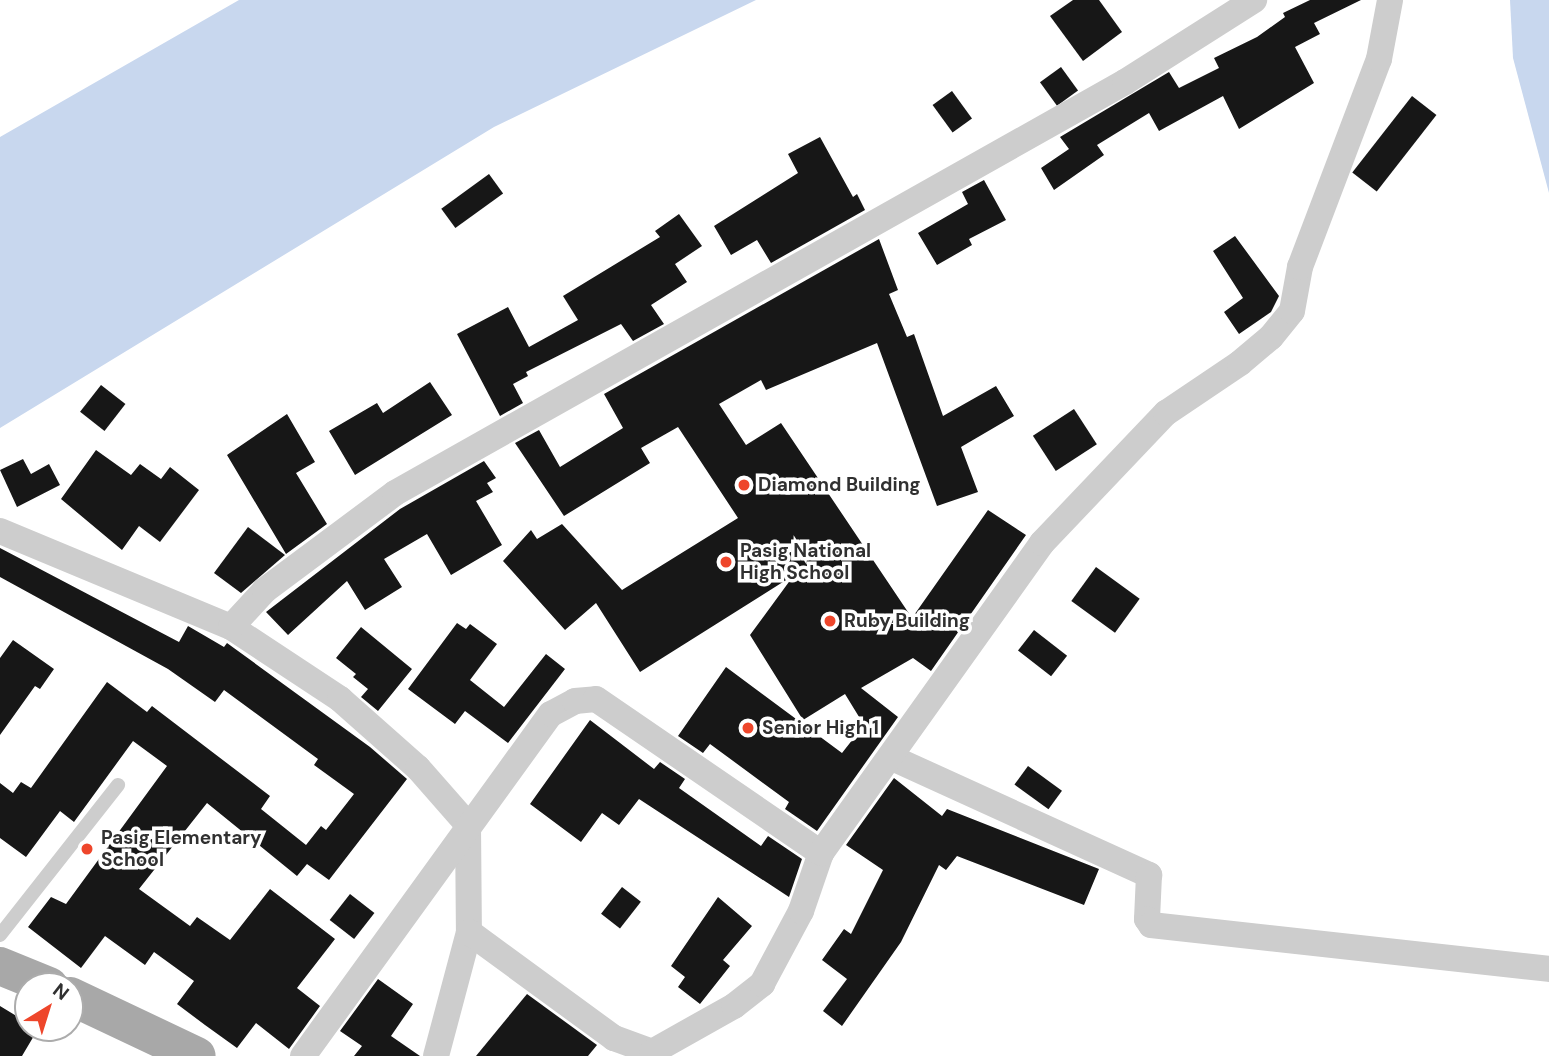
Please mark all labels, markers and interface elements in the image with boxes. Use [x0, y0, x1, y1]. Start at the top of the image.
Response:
place label: Diamond Building [758, 474, 921, 496]
marker: Diamond Building [736, 477, 752, 493]
place label: Pasig National High School [740, 540, 871, 584]
marker: Pasig National High School [718, 554, 734, 570]
place label: Ruby Building [844, 610, 970, 632]
marker: Ruby Building [822, 613, 838, 629]
place label: Senior High 1 [762, 717, 879, 739]
marker: Senior High 1 [740, 720, 756, 736]
place label: Pasig Elementary School [101, 827, 262, 871]
marker: Pasig Elementary School [79, 841, 95, 857]
north arrow [14, 972, 84, 1042]
text: N [48, 978, 74, 1006]

